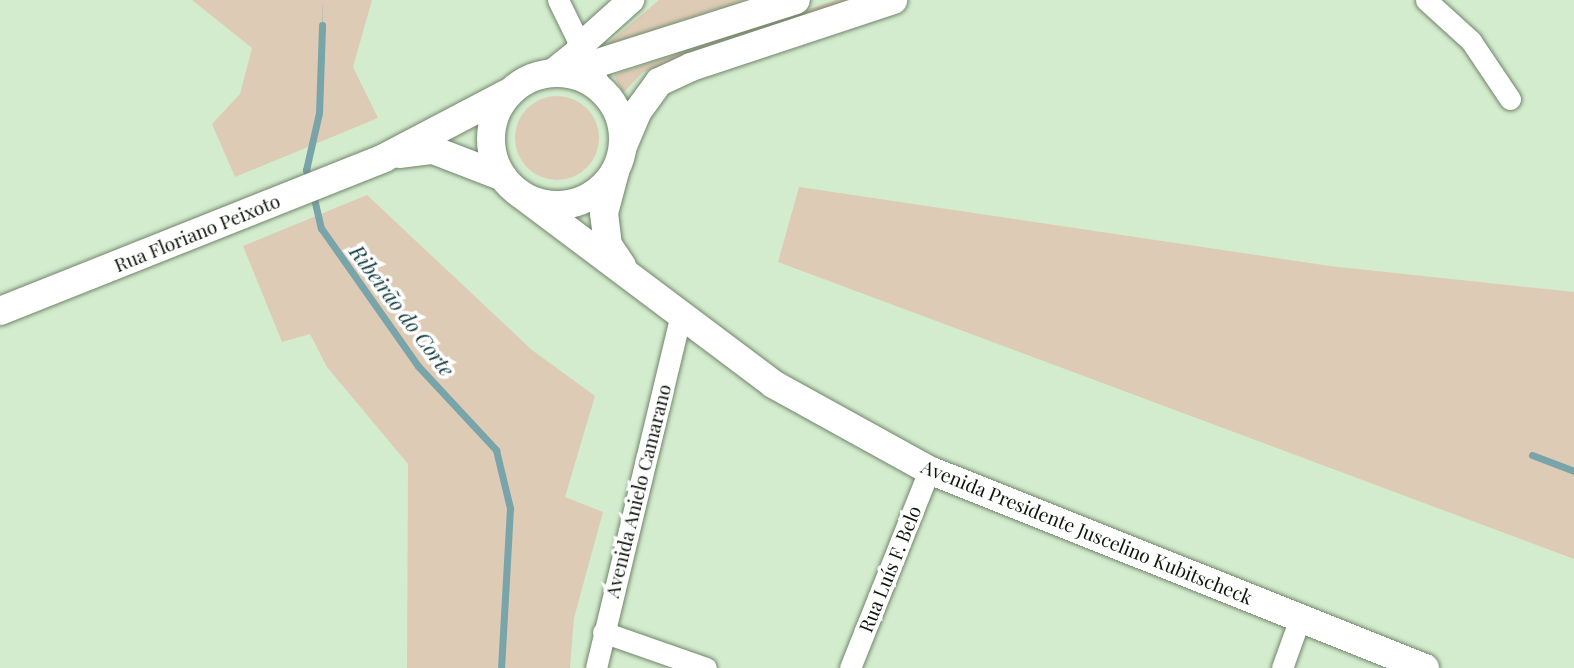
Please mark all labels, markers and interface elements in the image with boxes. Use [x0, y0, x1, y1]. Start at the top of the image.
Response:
street label: Rua Floriano Peixoto [111, 189, 283, 277]
water label: Ribeirão do Corte [345, 239, 461, 381]
street label: Avenida Anielo Camarano [600, 381, 676, 601]
street label: Avenida Presidente Juscelino Kubitscheck [918, 455, 1256, 609]
street label: Rua Luís F. Belo [854, 502, 926, 636]

